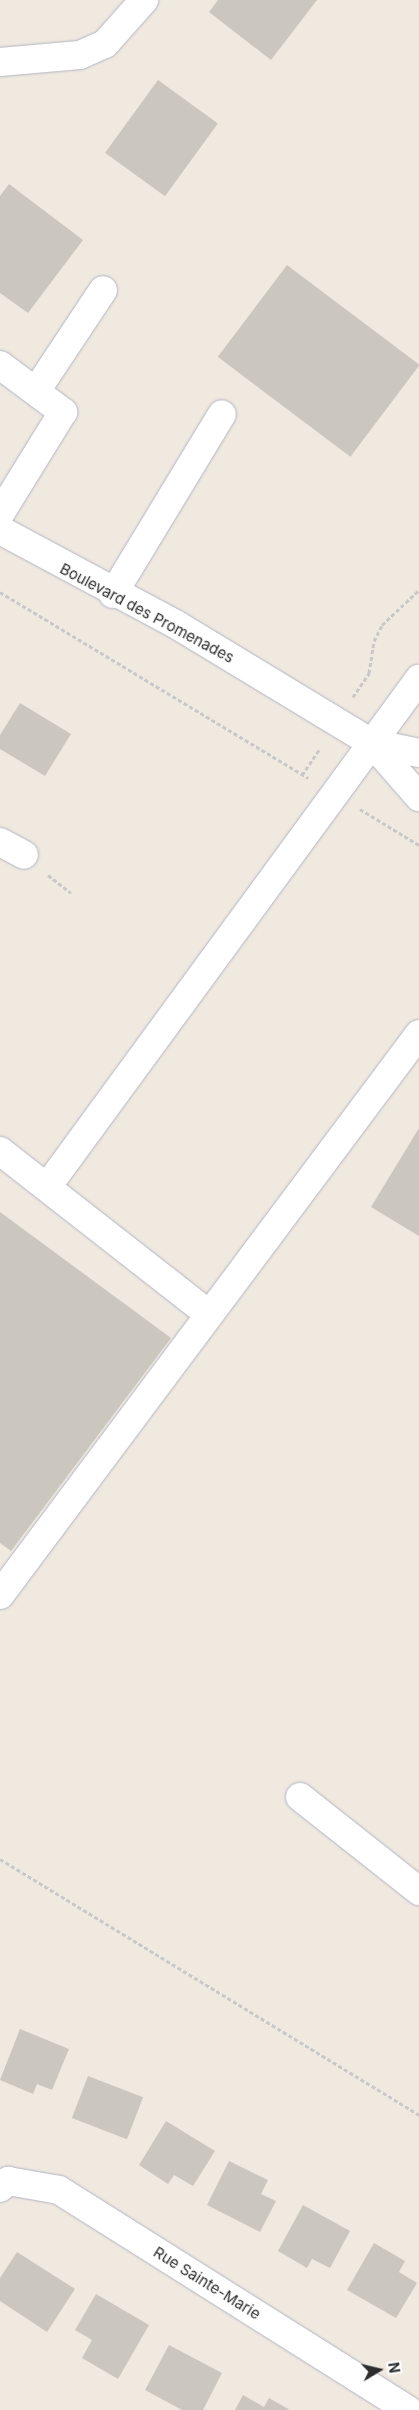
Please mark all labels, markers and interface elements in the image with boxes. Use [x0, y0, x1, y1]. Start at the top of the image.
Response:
street label: Boulevard des Promenades [57, 559, 237, 667]
street label: Rue Sainte-Marie [150, 2243, 264, 2323]
north arrow [354, 2345, 404, 2395]
text: N [385, 2361, 404, 2374]

